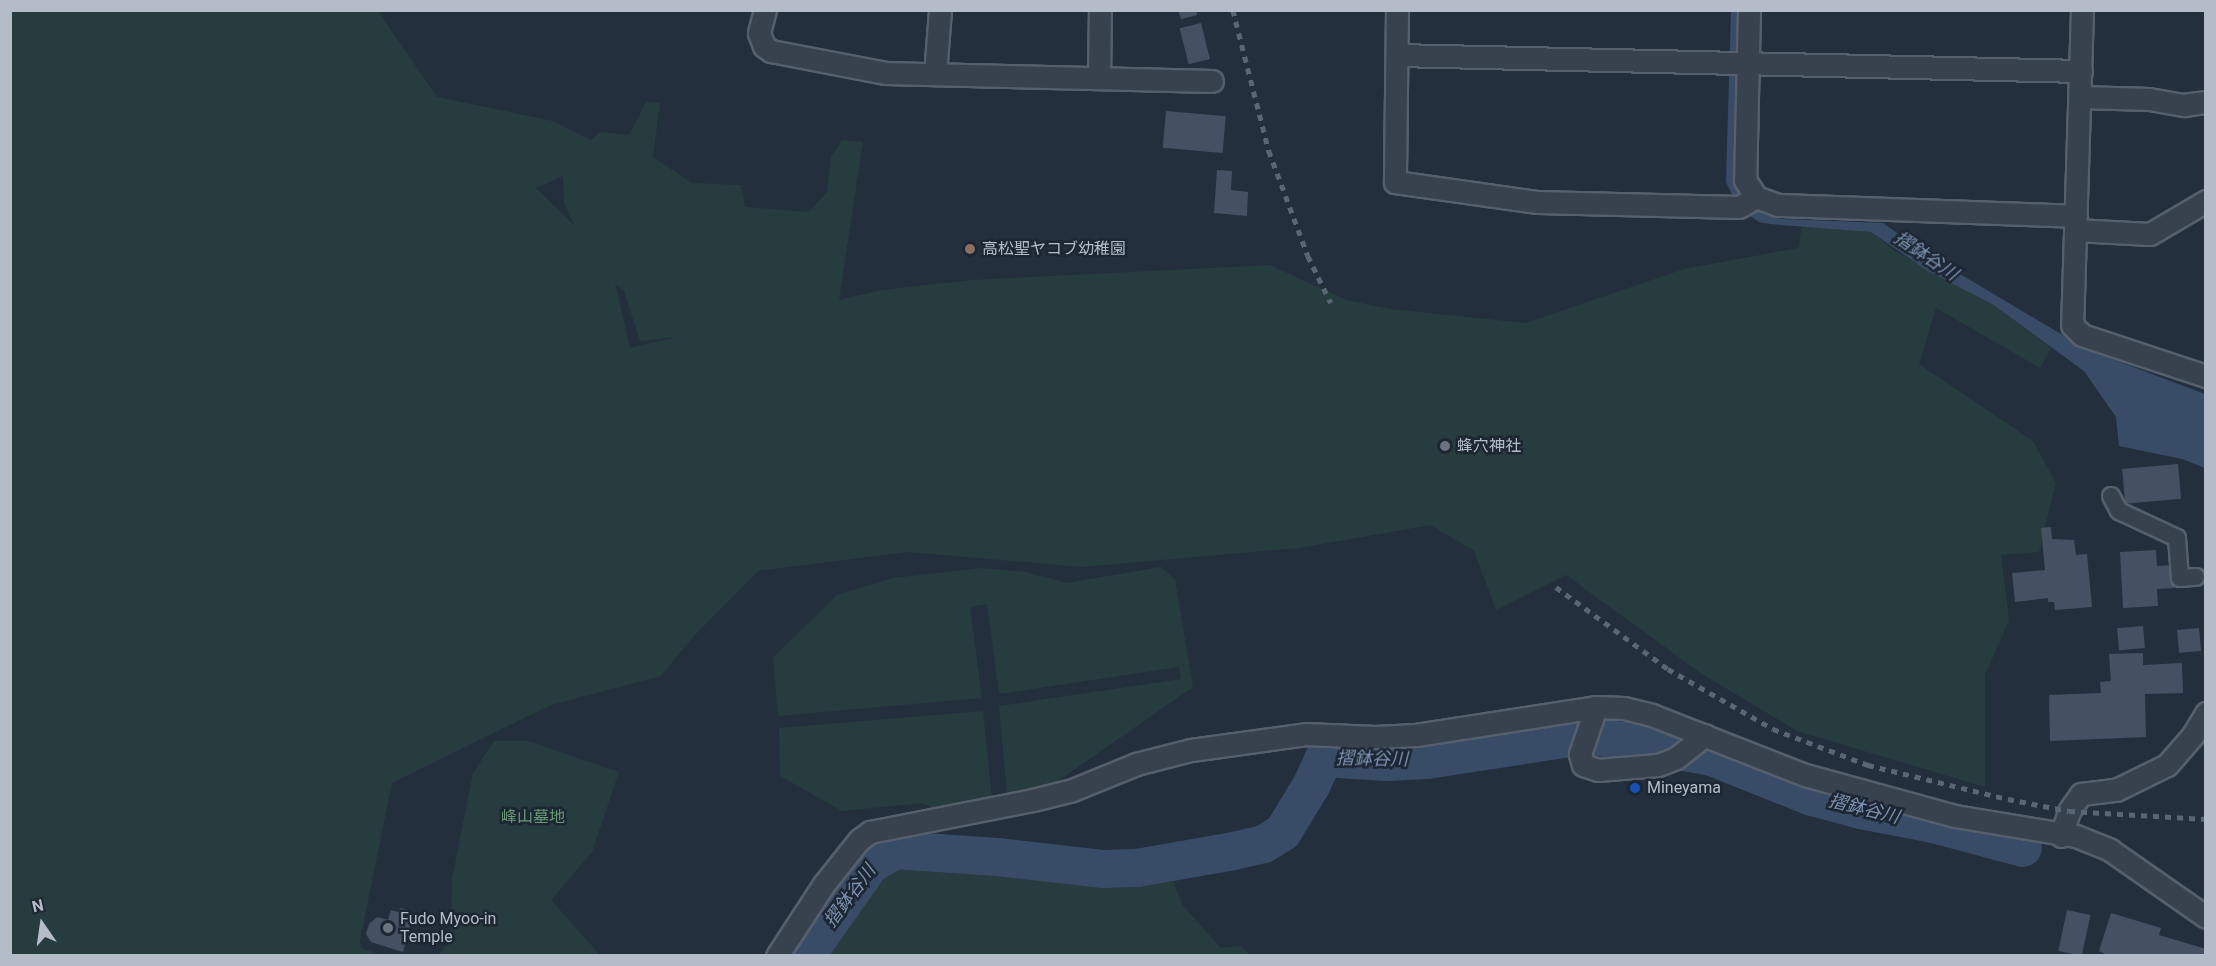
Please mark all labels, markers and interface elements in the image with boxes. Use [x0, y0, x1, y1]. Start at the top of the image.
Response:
water label: 摺鉢谷川 [1890, 227, 1962, 285]
place label: 高松聖ヤコブ幼稚園 [982, 239, 1126, 259]
marker: 高松聖ヤコブ幼稚園 [963, 242, 977, 256]
place label: 蜂穴神社 [1457, 436, 1521, 456]
marker: 蜂穴神社 [1438, 439, 1452, 453]
water label: 摺鉢谷川 [1336, 748, 1408, 770]
place label: Mineyama [1647, 778, 1721, 798]
marker: Mineyama [1628, 781, 1642, 795]
water label: 摺鉢谷川 [1826, 790, 1902, 828]
park label: 峰山墓地 [501, 807, 565, 827]
water label: 摺鉢谷川 [820, 861, 880, 931]
north arrow [12, 894, 72, 954]
text: N [30, 895, 45, 917]
place label: Fudo Myoo-in Temple [400, 909, 496, 947]
marker: Fudo Myoo-in Temple [381, 921, 395, 935]

